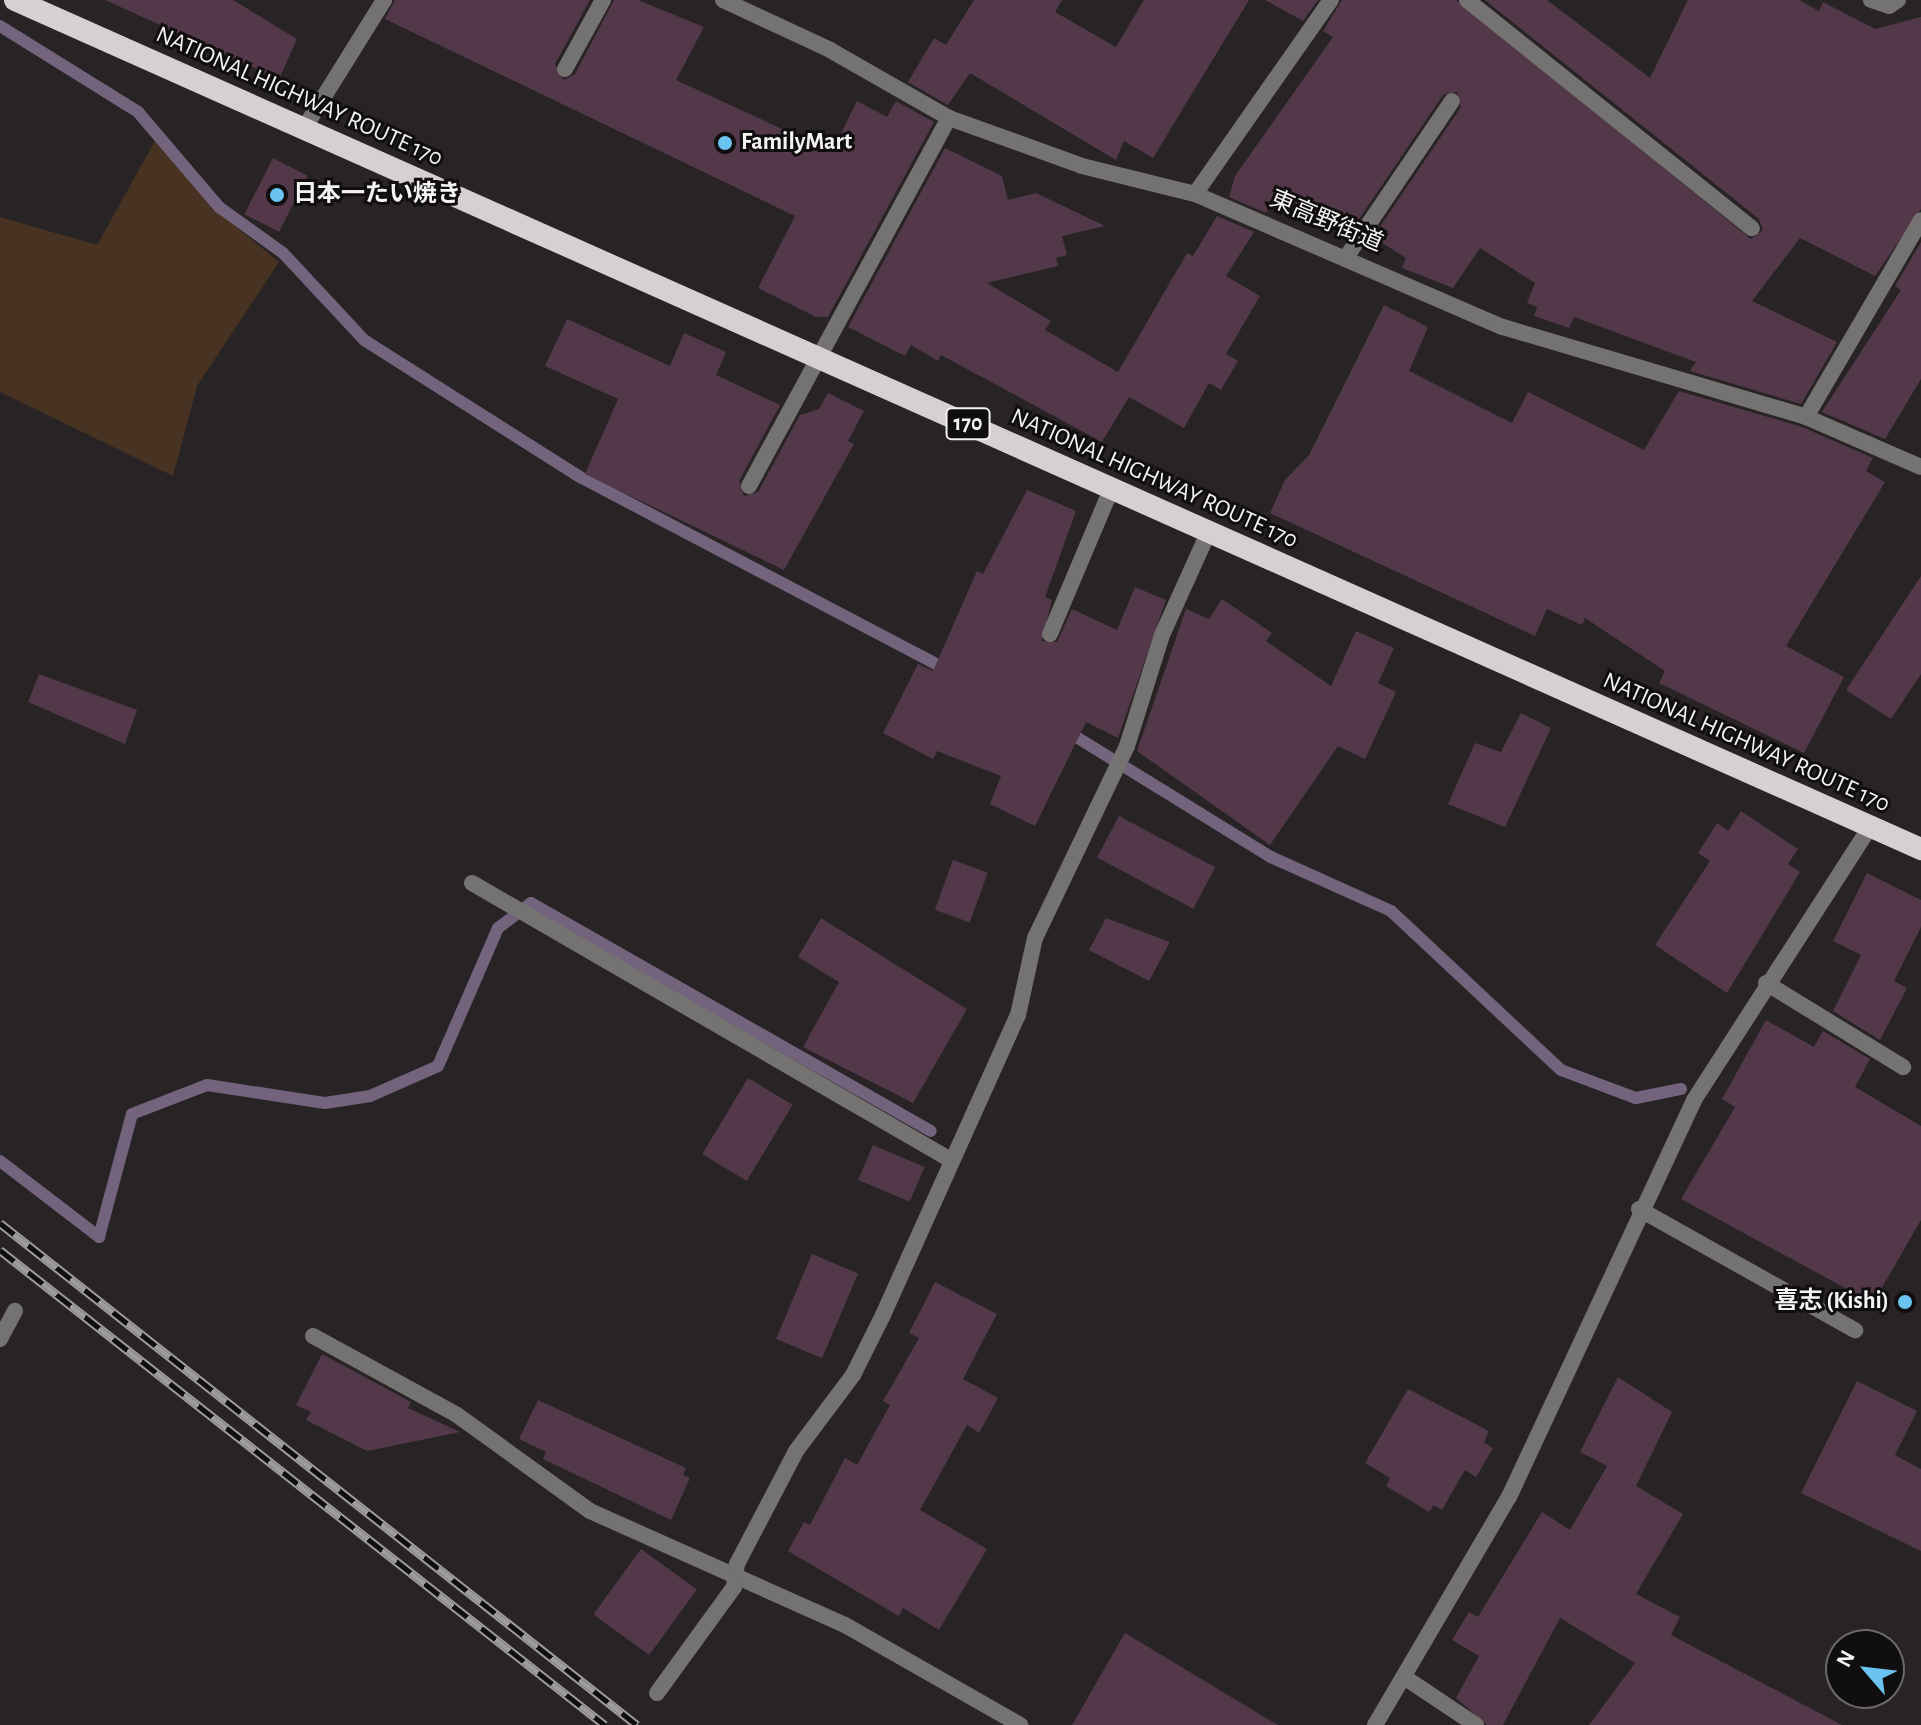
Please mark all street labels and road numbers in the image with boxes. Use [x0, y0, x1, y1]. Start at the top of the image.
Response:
street label: NATIONAL HIGHWAY ROUTE 170 [151, 21, 447, 173]
street label: 東高野街道 [1265, 185, 1387, 259]
street label: NATIONAL HIGHWAY ROUTE 170 [1006, 403, 1302, 555]
road number: 170 [944, 406, 992, 442]
street label: NATIONAL HIGHWAY ROUTE 170 [1598, 667, 1894, 819]

